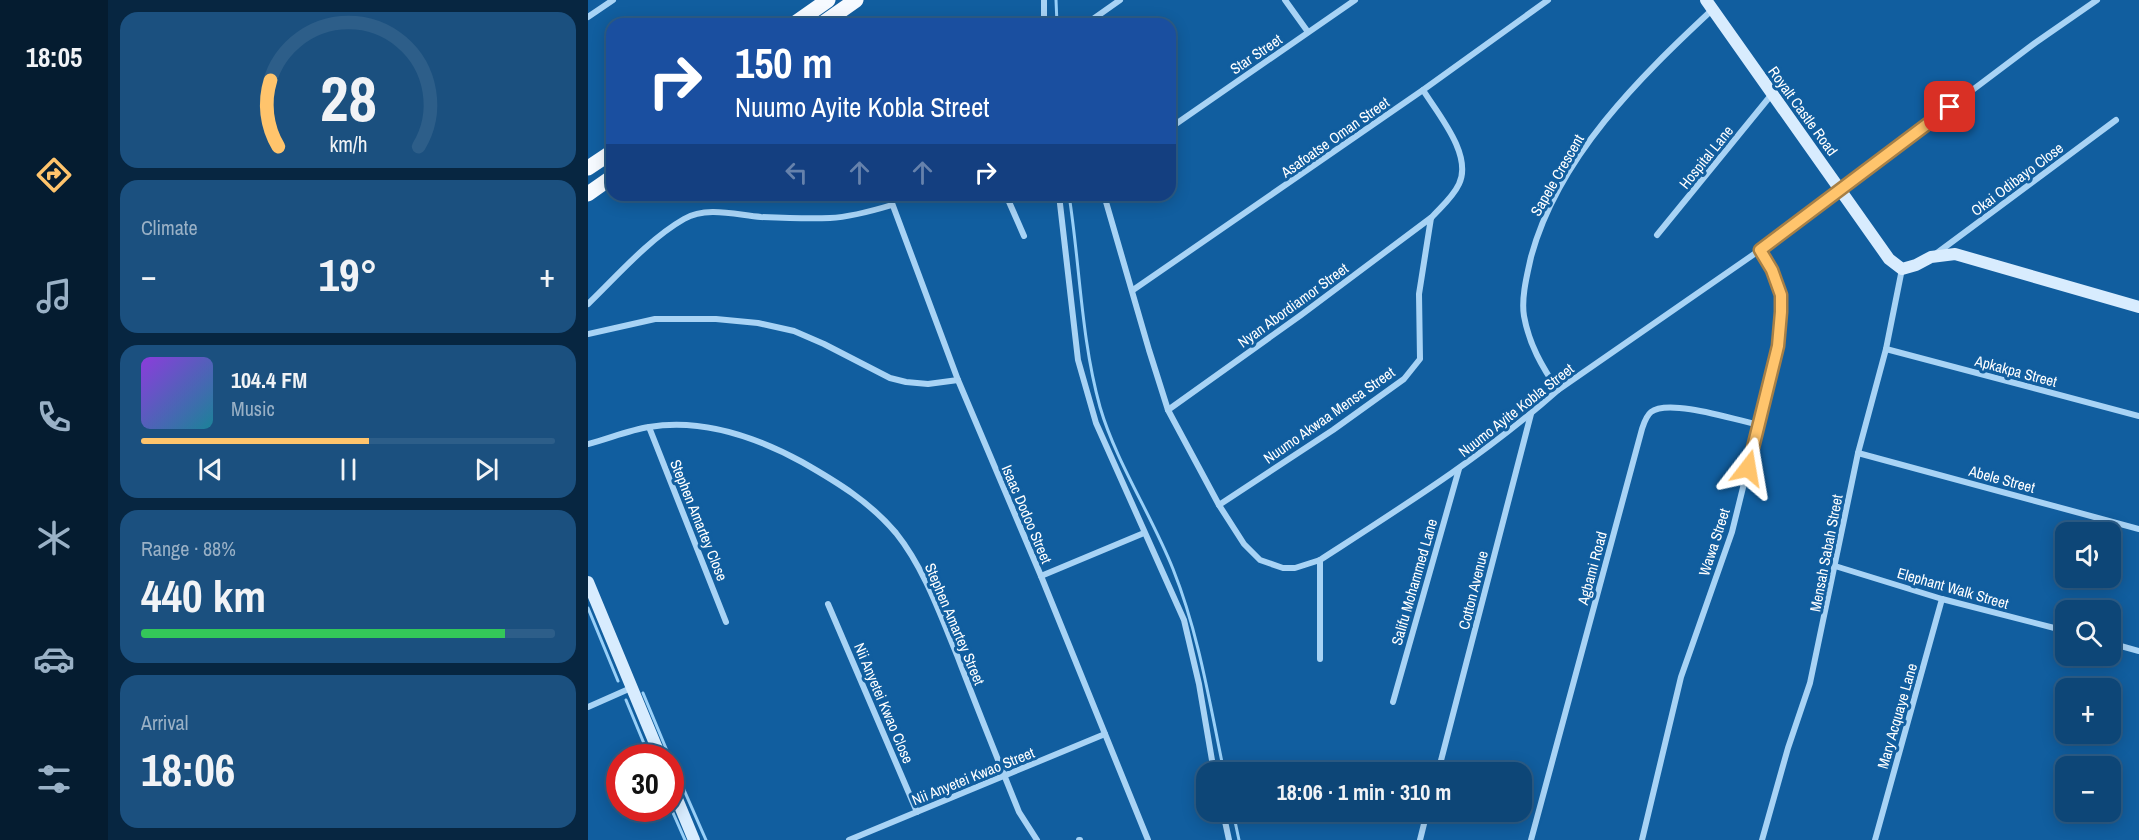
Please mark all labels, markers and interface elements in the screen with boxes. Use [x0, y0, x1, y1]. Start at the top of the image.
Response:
street label: Star Street [1226, 29, 1287, 79]
text: 150 m [735, 35, 833, 91]
text: 18:05 [26, 39, 82, 75]
icon: right [636, 42, 714, 120]
text: 28 [320, 56, 376, 140]
street label: Royalt Castle Road [1763, 62, 1843, 160]
pin [1924, 81, 1975, 132]
text: Nuumo Ayite Kobla Street [735, 89, 989, 125]
icon: arrive [1933, 90, 1966, 123]
street label: Asafoatse Oman Street [1276, 91, 1394, 183]
street label: Hospital Lane [1674, 121, 1738, 193]
text: km/h [329, 130, 367, 159]
street label: Sapele Crescent [1525, 130, 1589, 220]
street label: Okai Odibayo Close [1966, 137, 2068, 221]
icon: directions [33, 154, 75, 196]
icon: left [780, 156, 813, 189]
icon: ahead [843, 156, 876, 189]
icon: ahead [906, 156, 939, 189]
icon: right [969, 156, 1002, 189]
text: Climate [141, 214, 198, 241]
text: 19° [318, 244, 378, 305]
text: − [141, 253, 157, 297]
text: + [539, 253, 555, 297]
street label: Nyan Abordiamor Street [1233, 257, 1353, 352]
icon: music [33, 275, 75, 317]
street label: Apkakpa Street [1972, 350, 2060, 392]
street label: Nuumo Ayite Kobla Street [1454, 358, 1579, 462]
street label: Nuumo Akwaa Mensa Street [1259, 361, 1399, 468]
text: 104.4 FM [231, 365, 307, 395]
text: Music [231, 395, 275, 422]
icon: phone [33, 396, 75, 438]
position arrow [1716, 436, 1780, 500]
icon: previous [194, 453, 227, 486]
icon: pause [332, 453, 365, 486]
icon: next [470, 453, 503, 486]
street label: Stephen Amartey Close [665, 456, 733, 584]
street label: Abele Street [1966, 460, 2038, 498]
street label: Isaac Dodoo Street [997, 461, 1057, 567]
street label: Mensah Sabah Street [1804, 492, 1848, 613]
street label: Wawa Street [1693, 505, 1735, 579]
street label: Salifu Mohammed Lane [1386, 516, 1442, 648]
icon: climate [33, 517, 75, 559]
map controls [2055, 522, 2121, 822]
button: sound [2055, 522, 2121, 588]
street label: Agbami Road [1572, 529, 1612, 608]
text: Range · 88% [141, 535, 236, 562]
street label: Cotton Avenue [1453, 548, 1493, 632]
street label: Stephen Amartey Street [920, 560, 990, 689]
street label: Elephant Walk Street [1895, 562, 2012, 614]
text: 440 km [141, 565, 266, 626]
button: search [2055, 600, 2121, 666]
icon: car [33, 638, 75, 680]
street label: Nii Anyetei Kwao Close [849, 639, 919, 767]
street label: Mary Acquaye Lane [1872, 661, 1922, 771]
button: + [2055, 678, 2121, 744]
text: Arrival [141, 709, 188, 736]
text: 18:06 [141, 739, 235, 800]
street label: Nii Anyetei Kwao Street [909, 742, 1038, 810]
speed limit sign: 30 [606, 744, 684, 822]
button: − [2055, 756, 2121, 822]
icon: filters [33, 758, 75, 800]
text: 18:06 · 1 min · 310 m [1277, 777, 1451, 807]

